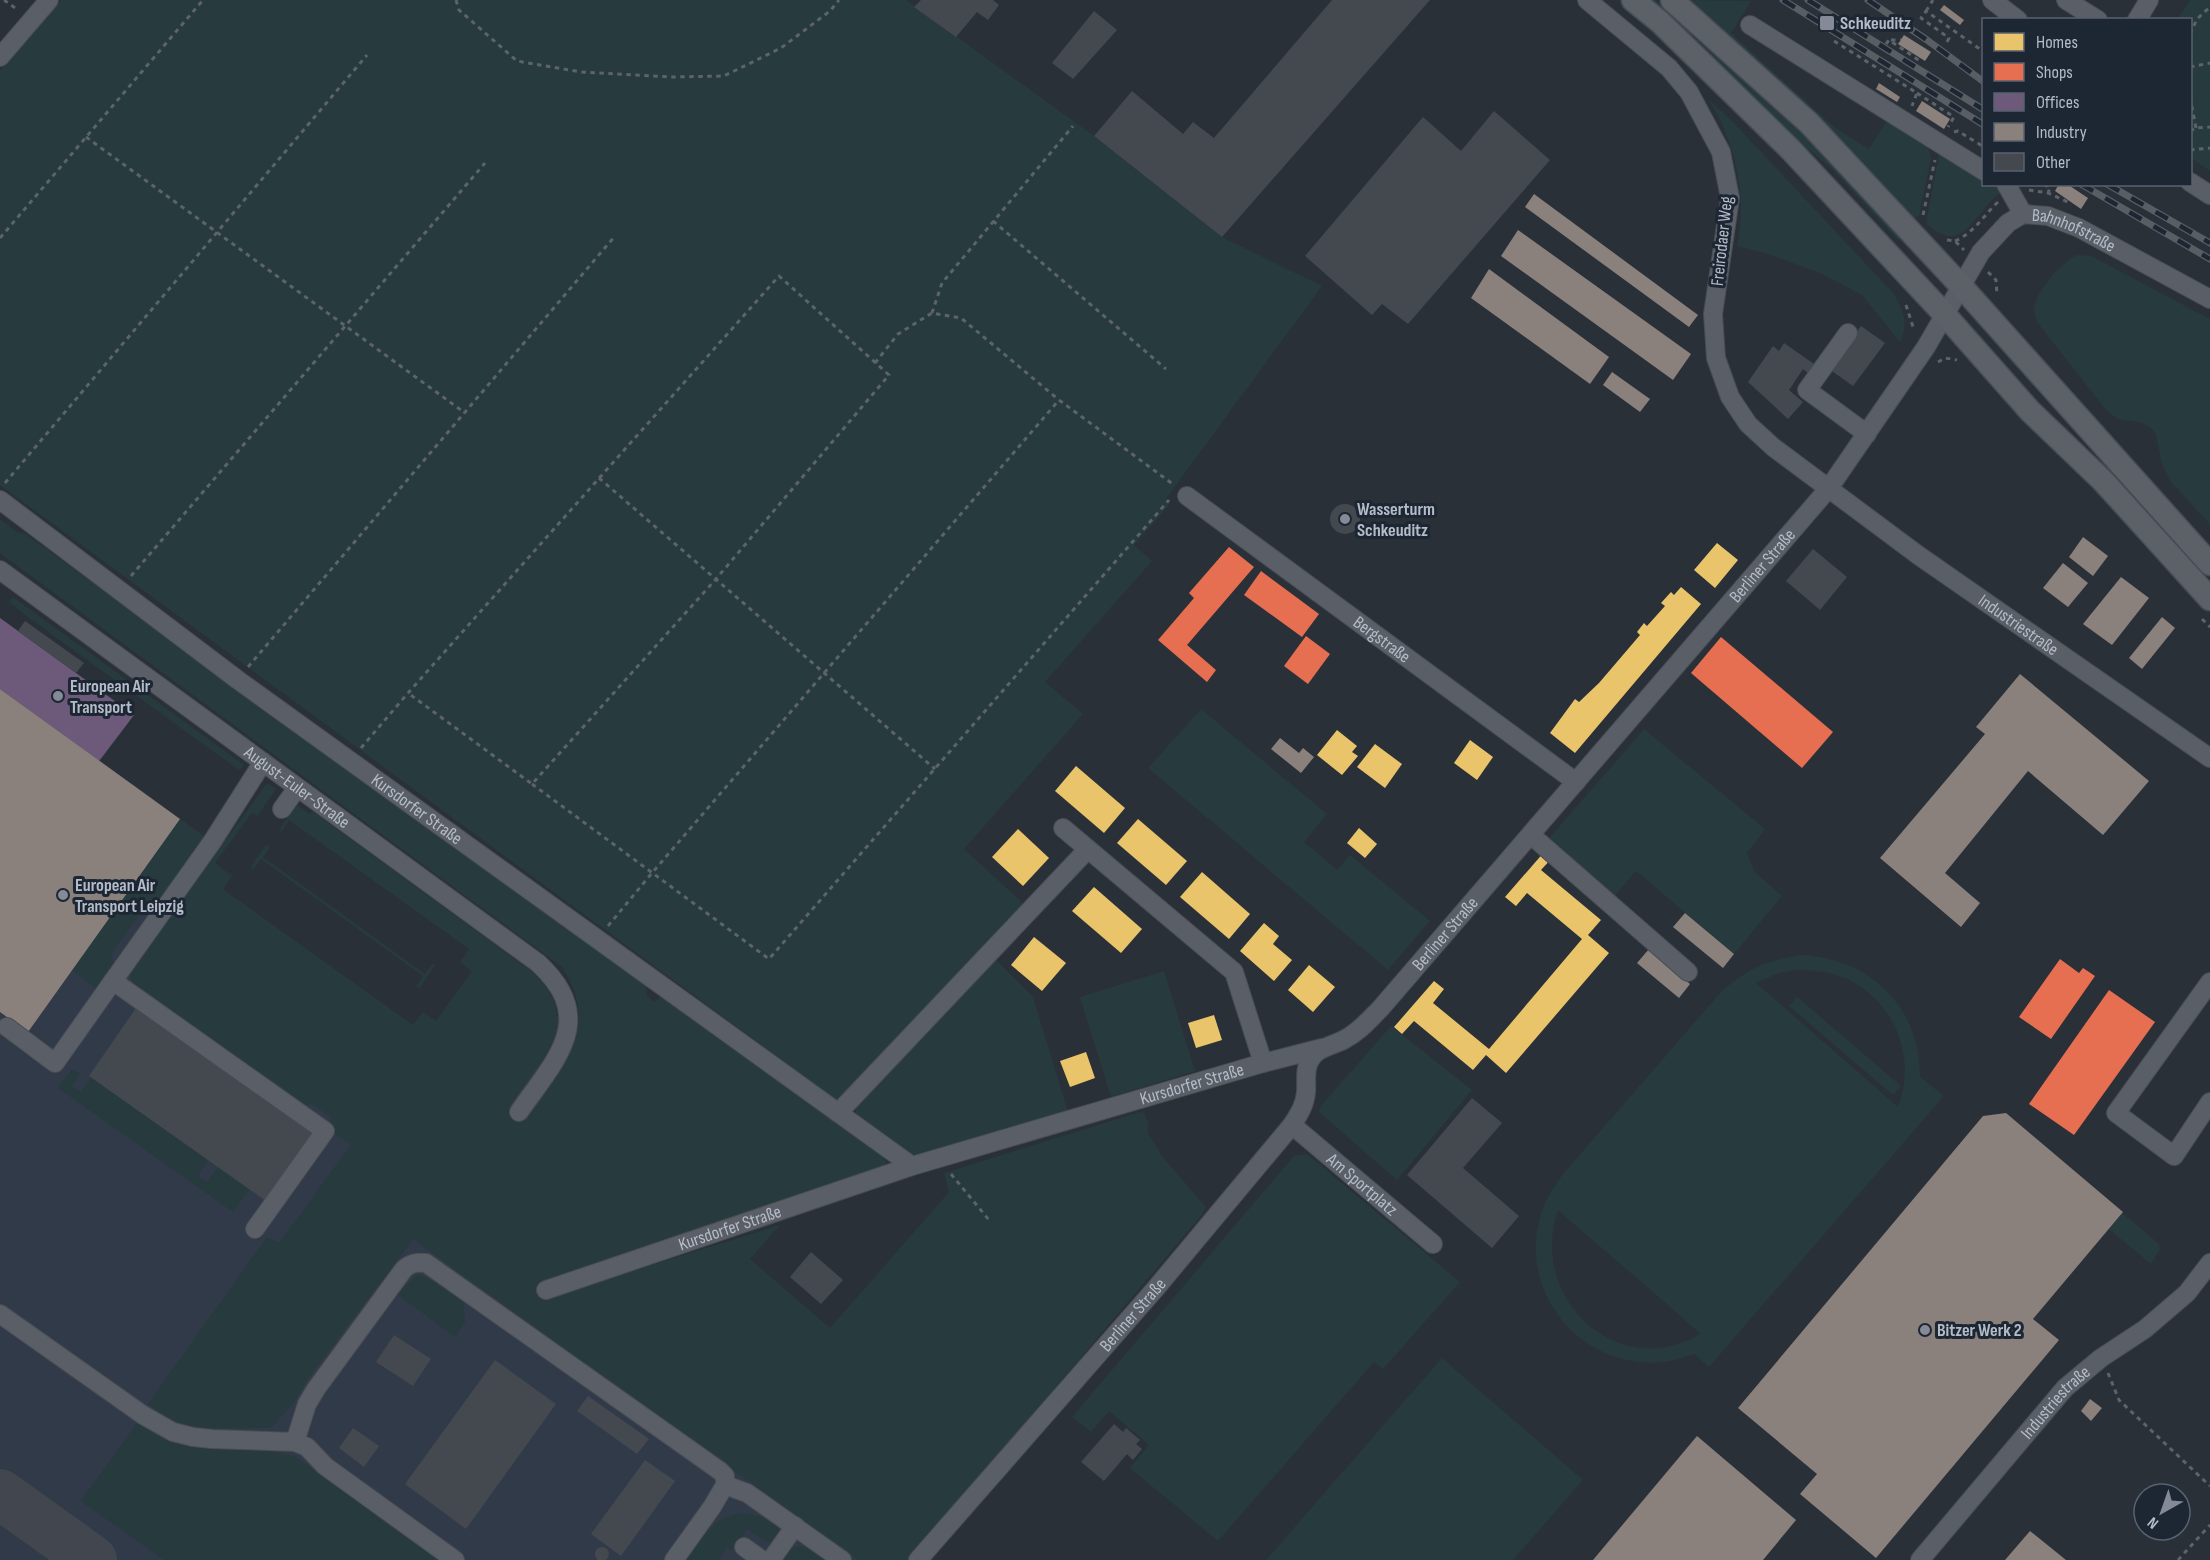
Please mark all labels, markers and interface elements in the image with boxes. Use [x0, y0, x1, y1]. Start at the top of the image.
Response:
place label: Schkeuditz [1840, 13, 1911, 34]
marker: Schkeuditz [1818, 14, 1836, 32]
legend [1982, 18, 2192, 186]
text: Homes [2036, 32, 2078, 53]
text: Shops [2036, 62, 2073, 83]
text: Offices [2036, 92, 2079, 113]
text: Industry [2036, 122, 2087, 143]
text: Other [2036, 152, 2070, 173]
street label: Freirodaer Weg [1707, 195, 1737, 287]
street label: Bahnhofstraße [2031, 204, 2119, 256]
place label: Wasserturm Schkeuditz [1357, 499, 1435, 541]
marker: Wasserturm Schkeuditz [1338, 512, 1352, 526]
street label: Berliner Straße [1725, 524, 1800, 607]
street label: Industriestraße [1974, 590, 2063, 660]
street label: Bergstraße [1349, 611, 1415, 667]
place label: European Air Transport [70, 676, 151, 718]
marker: European Air Transport [51, 689, 65, 703]
street label: August-Euler-Straße [239, 741, 354, 833]
street label: Kursdorfer Straße [367, 769, 467, 849]
place label: European Air Transport Leipzig [75, 875, 184, 917]
marker: European Air Transport Leipzig [56, 888, 70, 902]
street label: Berliner Straße [1408, 893, 1482, 975]
street label: Kursdorfer Straße [1137, 1059, 1246, 1109]
street label: Am Sportplatz [1322, 1148, 1402, 1220]
street label: Kursdorfer Straße [676, 1201, 784, 1255]
street label: Berliner Straße [1095, 1274, 1170, 1356]
place label: Bitzer Werk 2 [1937, 1320, 2022, 1341]
marker: Bitzer Werk 2 [1918, 1323, 1932, 1337]
street label: Industriestraße [2016, 1361, 2094, 1443]
north arrow [2132, 1482, 2192, 1542]
text: N [2144, 1512, 2163, 1532]

